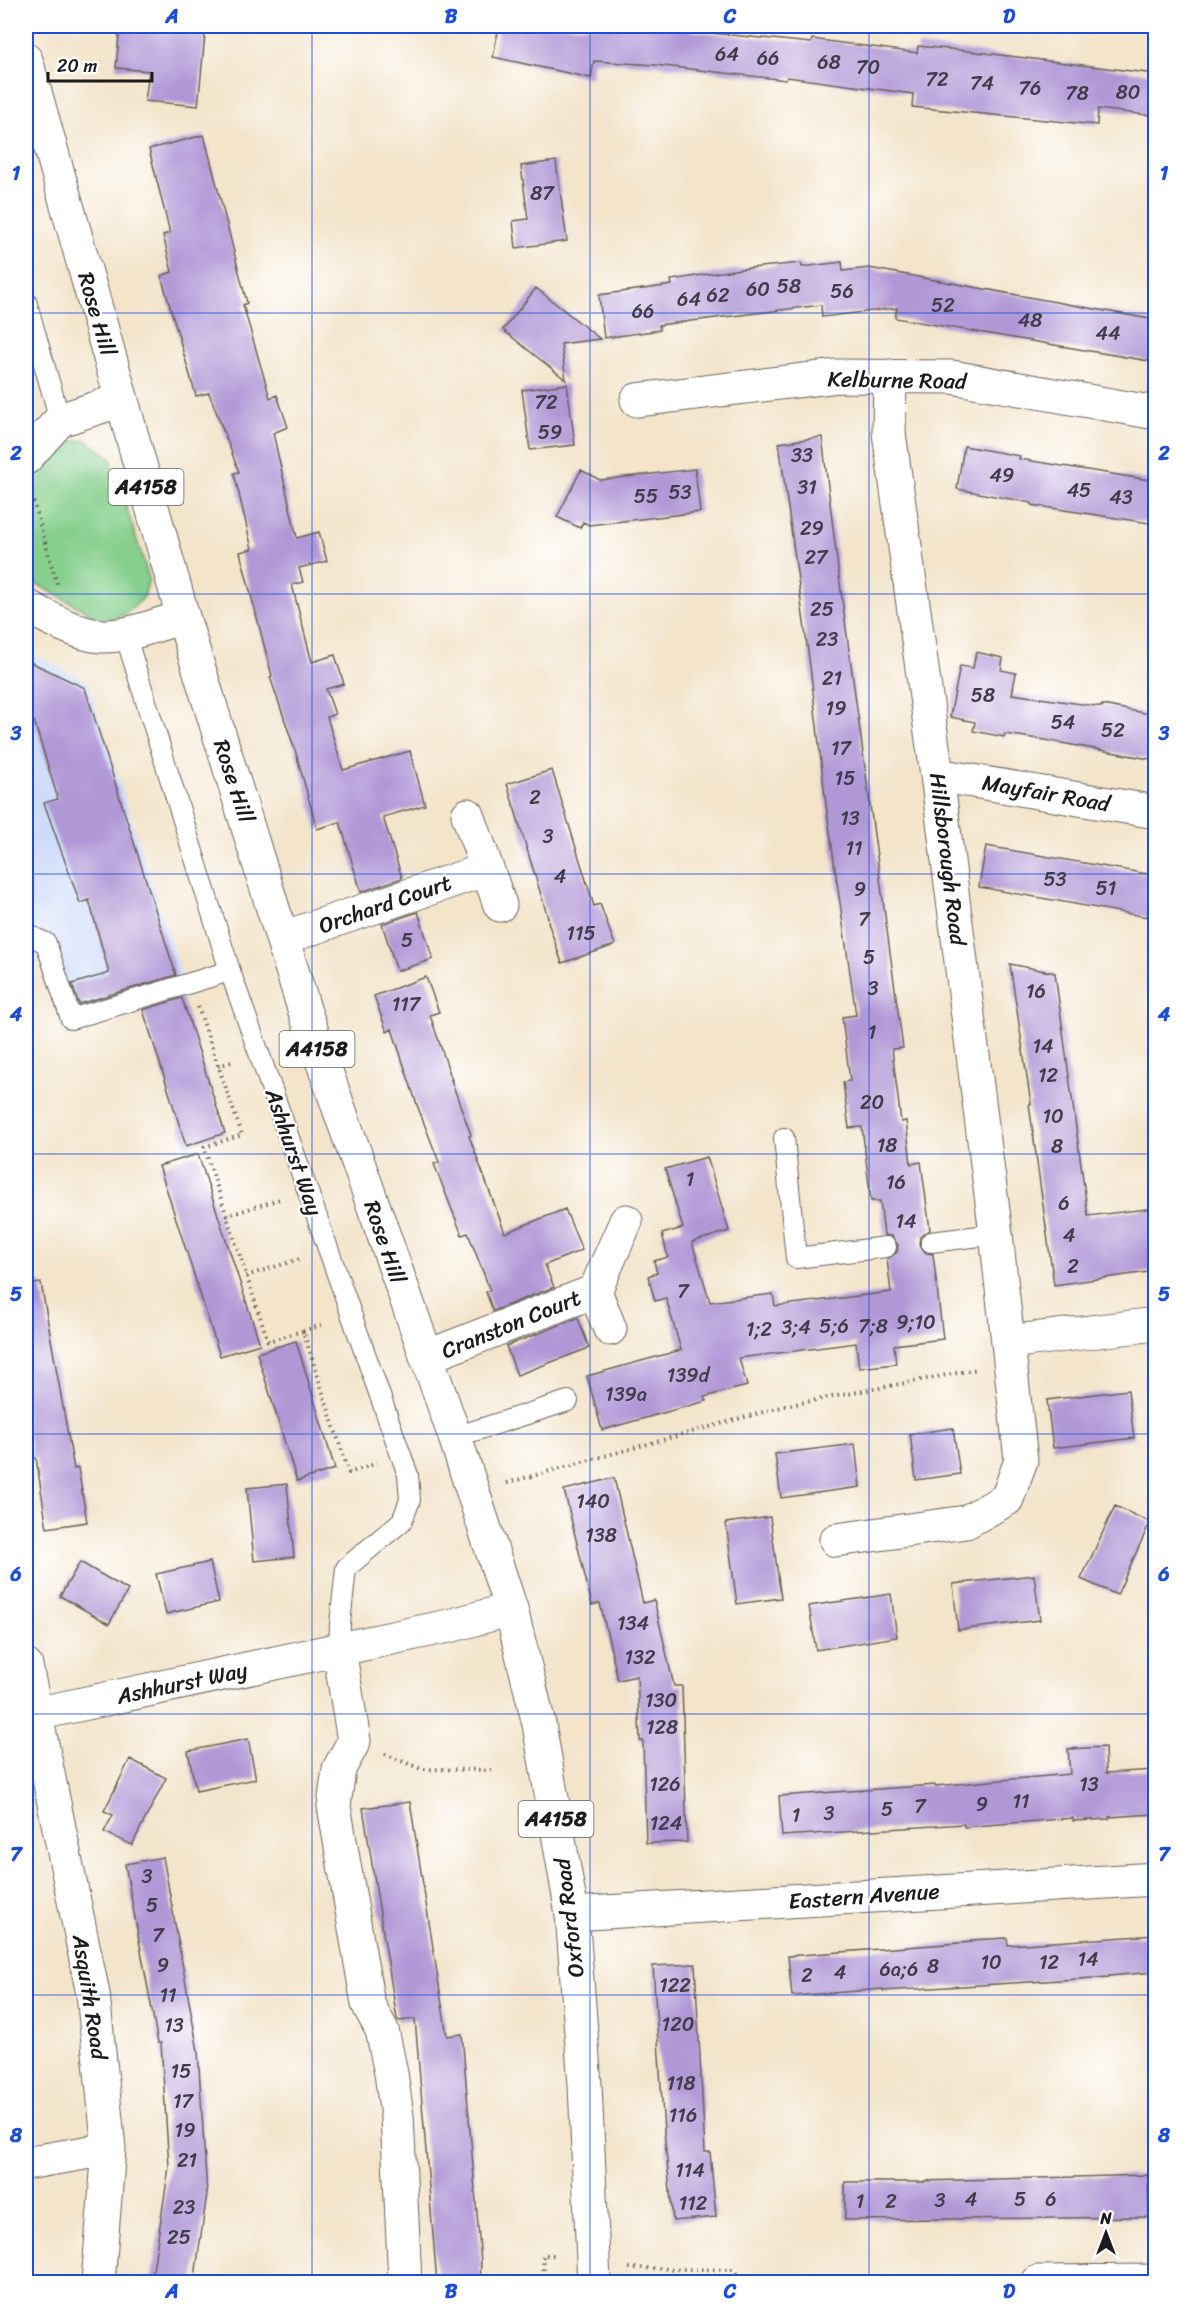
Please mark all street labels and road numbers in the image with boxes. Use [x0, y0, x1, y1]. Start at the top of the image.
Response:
street label: Rose Hill [66, 267, 128, 361]
street label: Kelburne Road [827, 359, 968, 401]
road number: A4158 [108, 469, 184, 505]
street label: Rose Hill [202, 734, 266, 829]
street label: Mayfair Road [979, 763, 1114, 824]
street label: Hillsborough Road [918, 770, 978, 949]
street label: Orchard Court [313, 863, 457, 945]
road number: A4158 [280, 1031, 354, 1067]
street label: Ashhurst Way [254, 1082, 334, 1222]
street label: Rose Hill [353, 1195, 418, 1290]
street label: Cranston Court [435, 1278, 587, 1370]
street label: Ashhurst Way [112, 1650, 251, 1716]
road number: A4158 [518, 1801, 594, 1837]
street label: Oxford Road [542, 1855, 596, 1980]
street label: Eastern Avenue [787, 1871, 941, 1921]
street label: Asquith Road [61, 1931, 119, 2064]

